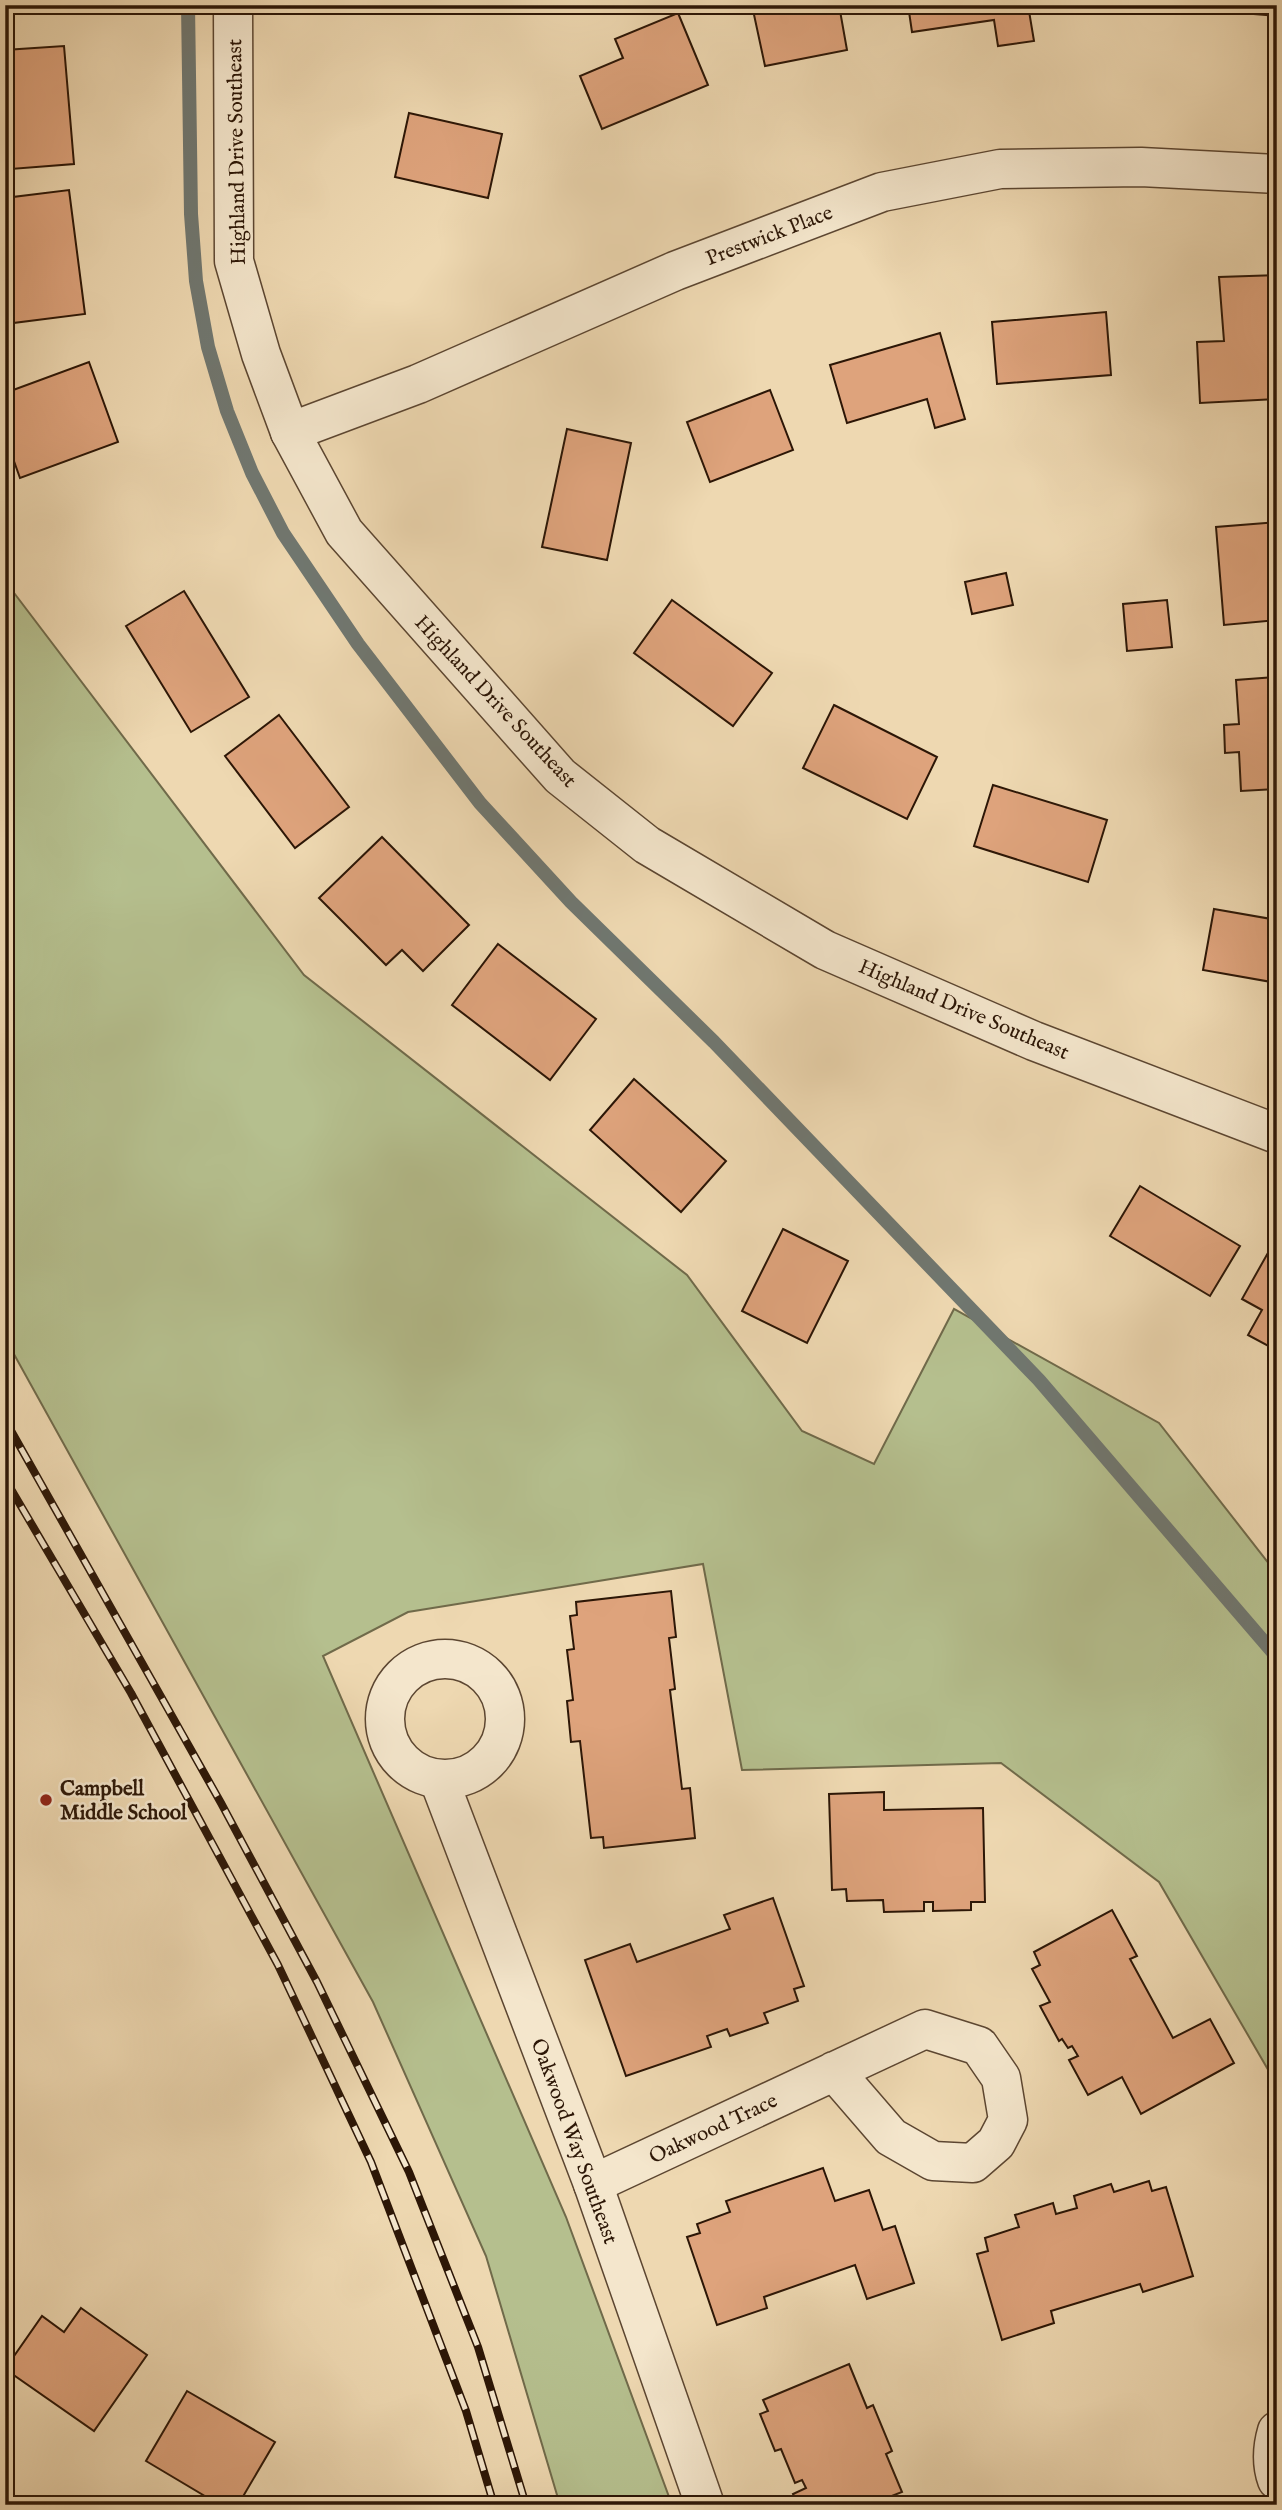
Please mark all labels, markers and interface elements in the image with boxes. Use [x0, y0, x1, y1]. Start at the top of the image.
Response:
street label: Highland Drive Southeast [222, 39, 253, 265]
street label: Prestwick Place [702, 200, 837, 273]
street label: Highland Drive Southeast [408, 610, 582, 794]
street label: Highland Drive Southeast [854, 954, 1073, 1067]
place label: Campbell Middle School [60, 1776, 188, 1827]
marker: Campbell Middle School [38, 1792, 54, 1808]
street label: Oakwood Way Southeast [524, 2035, 623, 2248]
street label: Oakwood Trace [645, 2088, 783, 2171]

